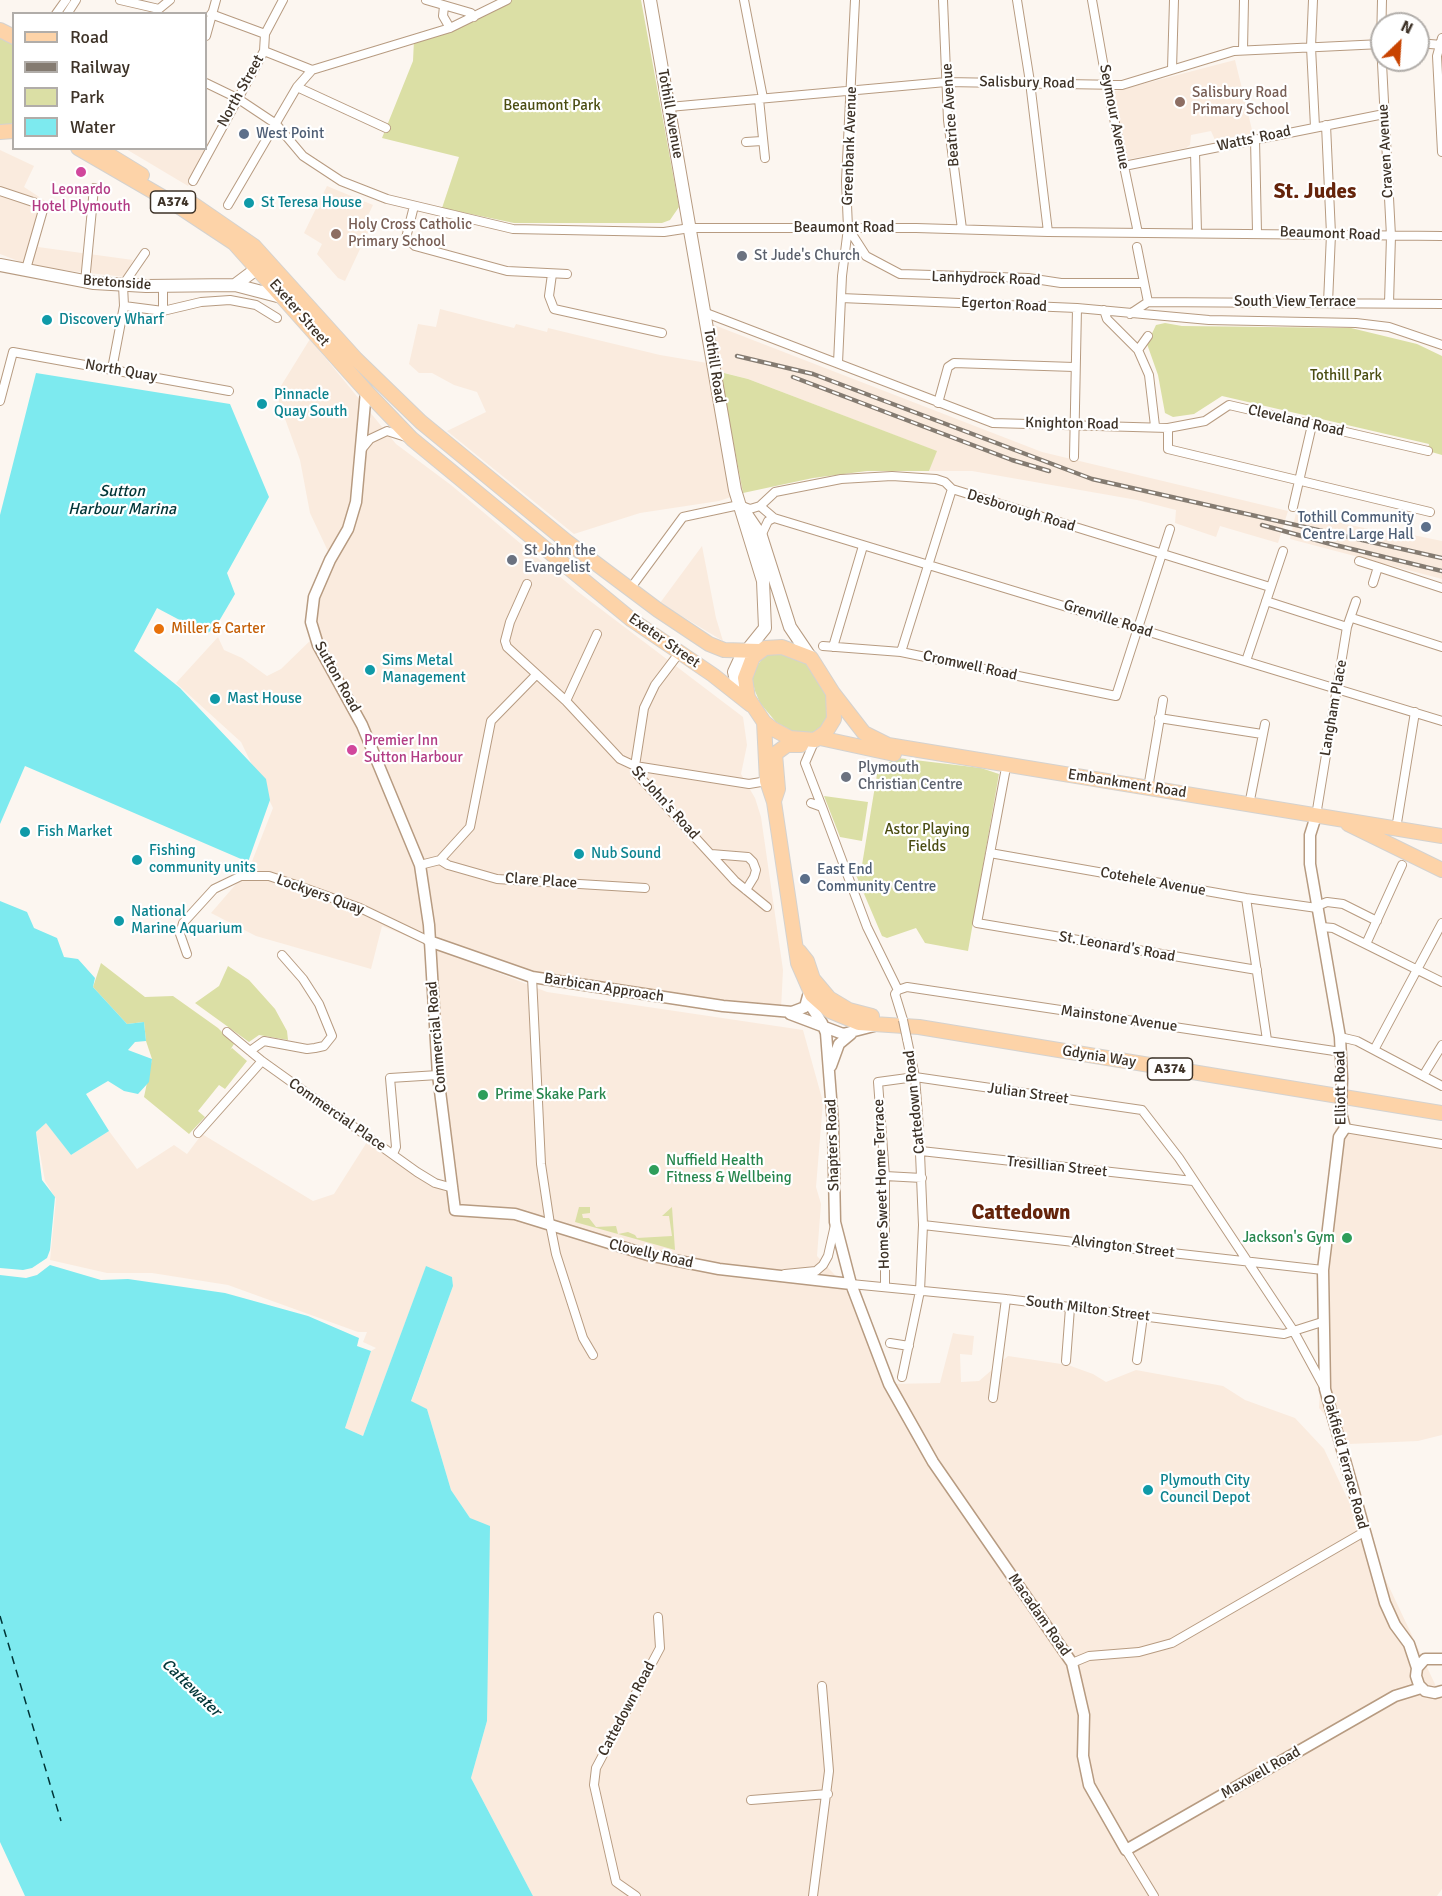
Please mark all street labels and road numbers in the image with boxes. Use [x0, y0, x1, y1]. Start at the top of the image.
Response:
street label: North Street [214, 52, 268, 130]
street label: Beatrice Avenue [938, 63, 964, 167]
street label: Seymour Avenue [1095, 63, 1133, 171]
street label: Tothill Avenue [653, 68, 687, 160]
street label: Salisbury Road [979, 73, 1075, 93]
street label: Greenbank Avenue [839, 86, 861, 206]
street label: Craven Avenue [1375, 103, 1397, 199]
street label: Watts' Road [1215, 122, 1293, 156]
road number: A374 [150, 191, 195, 213]
street label: Beaumont Road [794, 219, 894, 237]
street label: Beaumont Road [1279, 223, 1381, 245]
street label: Lanhydrock Road [931, 268, 1041, 290]
street label: Bretonside [82, 272, 152, 294]
street label: Exeter Street [265, 276, 333, 350]
street label: South View Terrace [1234, 293, 1356, 311]
street label: Egerton Road [961, 294, 1047, 316]
street label: Tothill Road [699, 327, 729, 405]
street label: North Quay [84, 356, 158, 386]
street label: Cleveland Road [1246, 401, 1346, 441]
street label: Knighton Road [1025, 414, 1119, 434]
street label: Desborough Road [965, 486, 1077, 536]
street label: Grenville Road [1061, 596, 1155, 642]
street label: Exeter Street [625, 610, 703, 672]
street label: Sutton Road [310, 638, 364, 716]
street label: Cromwell Road [921, 647, 1019, 685]
street label: Langham Place [1317, 658, 1351, 758]
street label: St John's Road [627, 762, 703, 844]
street label: Embankment Road [1066, 766, 1188, 802]
street label: Cotehele Avenue [1099, 864, 1207, 900]
street label: Clare Place [504, 870, 578, 892]
street label: Lockyers Quay [274, 871, 366, 919]
street label: St. Leonard's Road [1057, 928, 1177, 966]
street label: Barbican Approach [543, 970, 665, 1006]
street label: Commercial Road [423, 980, 451, 1094]
street label: Mainstone Avenue [1060, 1002, 1178, 1036]
street label: Gdynia Way [1061, 1042, 1137, 1072]
street label: Cattedown Road [901, 1049, 929, 1155]
street label: Elliott Road [1331, 1051, 1351, 1125]
road number: A374 [1148, 1058, 1192, 1080]
street label: Commercial Place [285, 1075, 389, 1155]
street label: Julian Street [986, 1079, 1070, 1109]
street label: Shapters Road [822, 1099, 844, 1191]
street label: Home Sweet Home Terrace [870, 1099, 894, 1269]
street label: Tresillian Street [1006, 1153, 1108, 1181]
street label: Alvington Street [1071, 1232, 1175, 1262]
street label: Clovelly Road [607, 1236, 695, 1272]
street label: South Milton Street [1025, 1292, 1151, 1326]
street label: Oakfield Terrace Road [1318, 1393, 1372, 1531]
street label: Macadam Road [1004, 1570, 1074, 1660]
street label: Cattedown Road [595, 1659, 659, 1759]
street label: Maxwell Road [1218, 1743, 1304, 1803]

